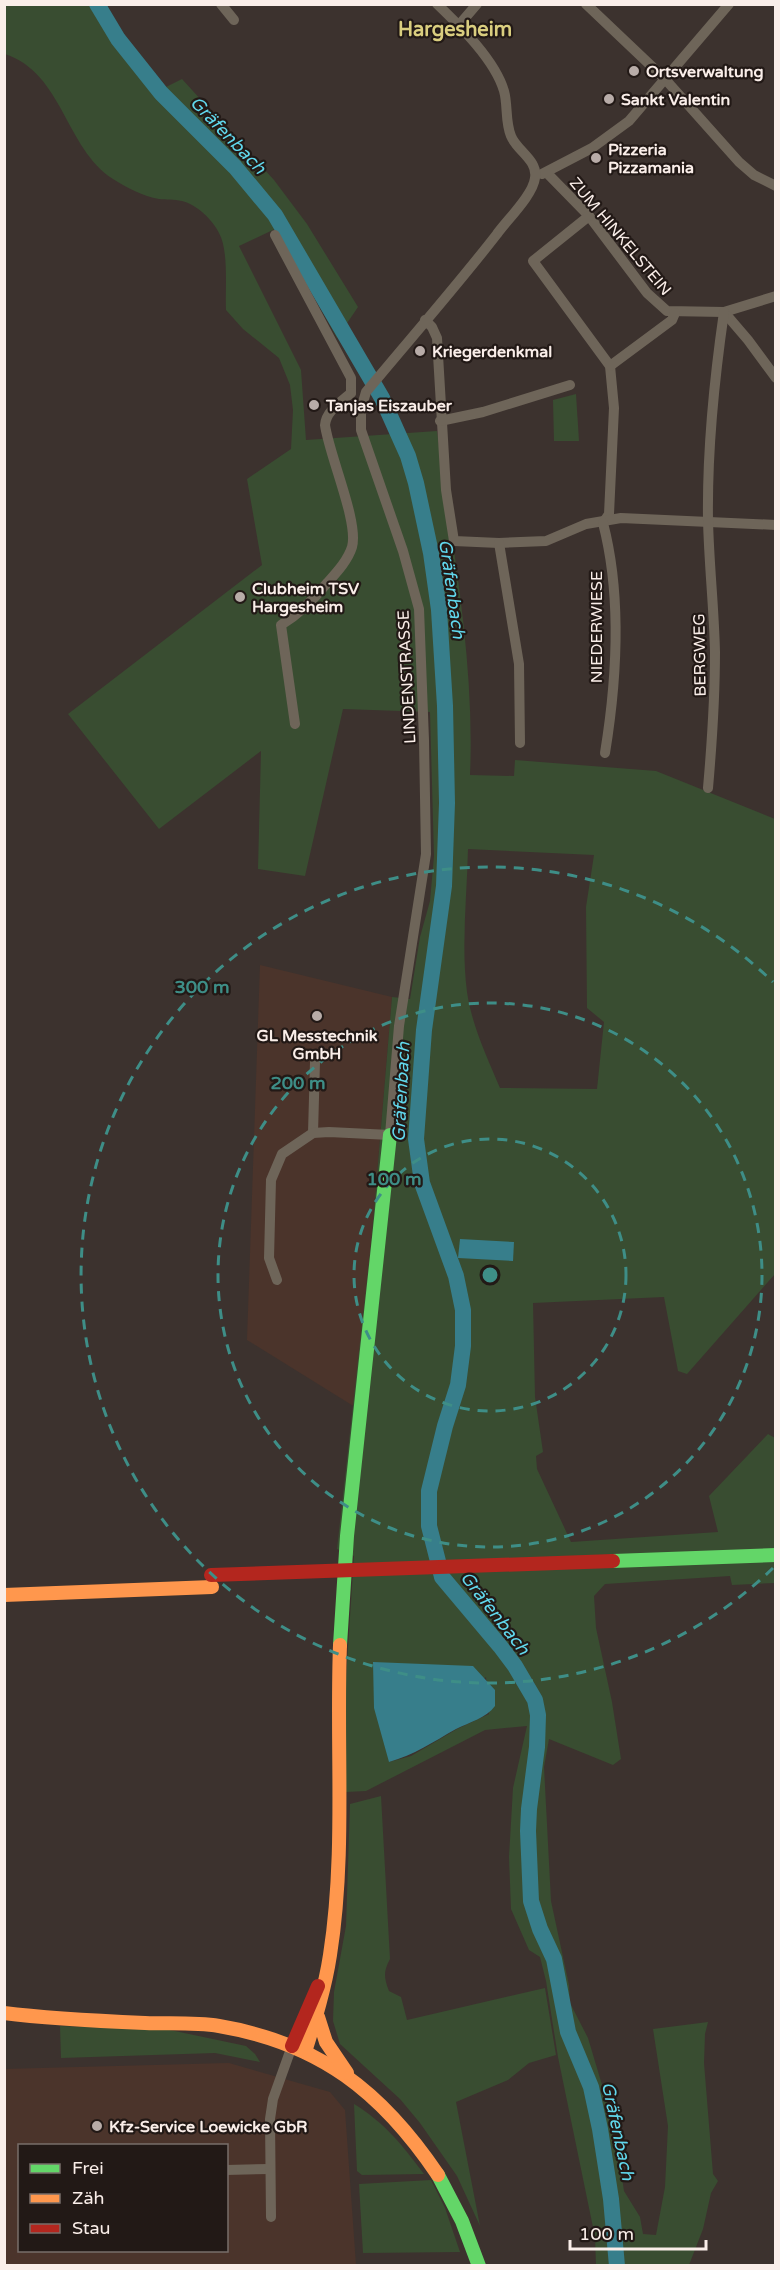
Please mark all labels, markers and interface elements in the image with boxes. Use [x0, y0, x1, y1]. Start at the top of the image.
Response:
district label: Hargesheim [398, 18, 512, 42]
place label: Ortsverwaltung [646, 62, 764, 82]
marker: Ortsverwaltung [627, 64, 641, 78]
place label: Sankt Valentin [621, 90, 730, 110]
water label: Gräfenbach [185, 91, 271, 179]
marker: Sankt Valentin [602, 92, 616, 106]
place label: Pizzeria Pizzamania [608, 140, 694, 178]
marker: Pizzeria Pizzamania [589, 151, 603, 165]
street label: ZUM HINKELSTEIN [565, 173, 676, 300]
place label: Kriegerdenkmal [432, 342, 552, 362]
marker: Kriegerdenkmal [413, 344, 427, 358]
place label: Tanjas Eiszauber [325, 396, 453, 416]
marker: Tanjas Eiszauber [307, 398, 321, 412]
water label: Gräfenbach [434, 538, 470, 641]
street label: NIEDERWIESE [587, 571, 607, 683]
place label: Clubheim TSV Hargesheim [252, 579, 360, 617]
marker: Clubheim TSV Hargesheim [233, 590, 247, 604]
street label: LINDENSTRASSE [394, 610, 420, 744]
street label: BERGWEG [689, 613, 711, 697]
text: 300 m [174, 976, 230, 998]
marker: GL Messtechnik GmbH [310, 1009, 324, 1023]
place label: GL Messtechnik GmbH [257, 1026, 378, 1064]
water label: Gräfenbach [387, 1040, 415, 1142]
text: 200 m [270, 1072, 326, 1094]
text: 100 m [366, 1168, 422, 1190]
centre of rings [480, 1265, 500, 1285]
water label: Gräfenbach [456, 1567, 535, 1660]
water label: Gräfenbach [597, 2080, 639, 2183]
place label: Kfz-Service Loewicke GbR [109, 2117, 307, 2137]
marker: Kfz-Service Loewicke GbR [90, 2119, 104, 2133]
legend [18, 2144, 228, 2252]
text: Frei [72, 2157, 104, 2179]
text: Zäh [72, 2187, 105, 2209]
scale bar [570, 2213, 706, 2251]
text: Stau [72, 2217, 111, 2239]
text: 100 m [579, 2223, 634, 2245]

